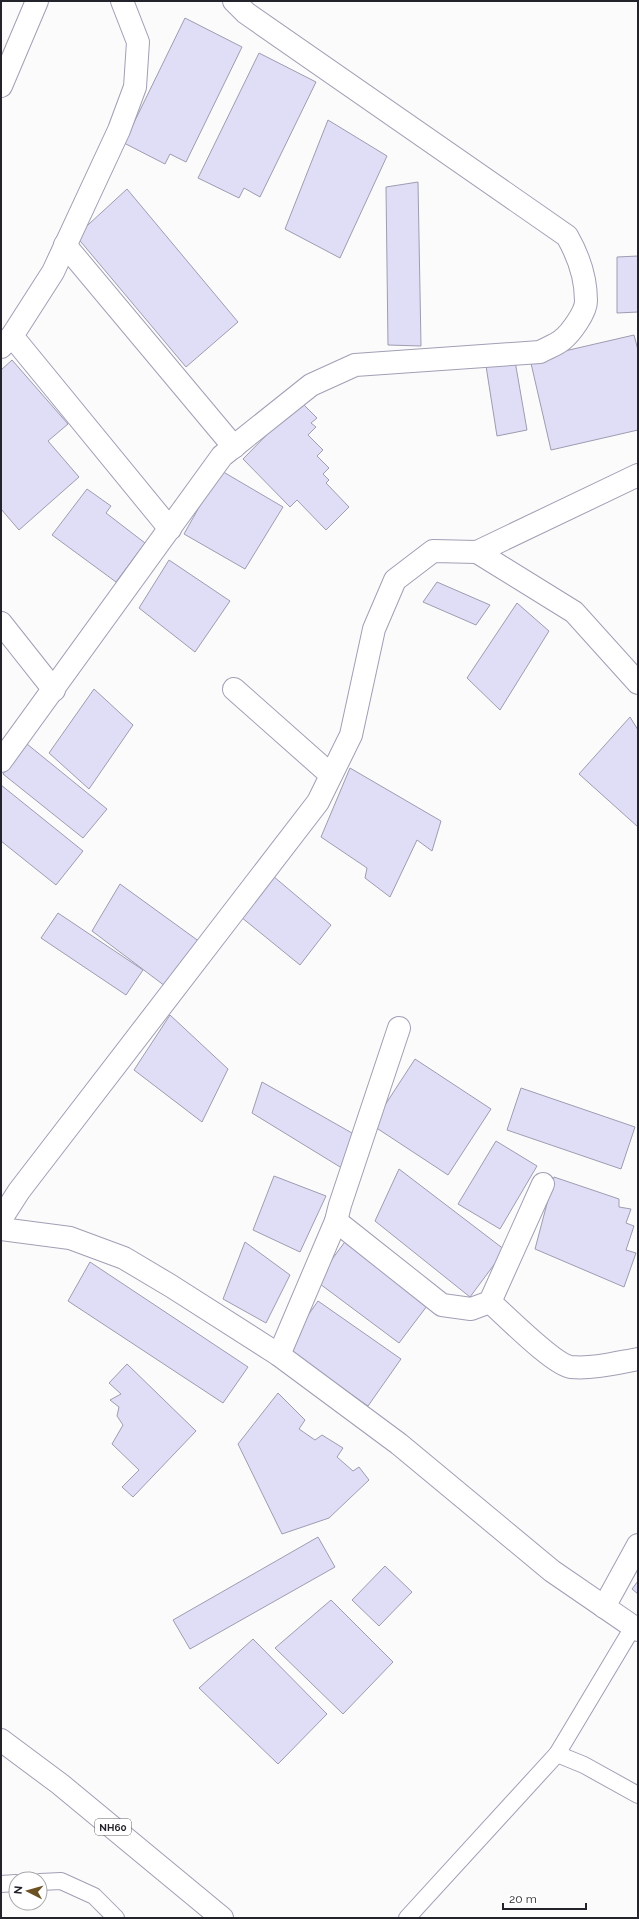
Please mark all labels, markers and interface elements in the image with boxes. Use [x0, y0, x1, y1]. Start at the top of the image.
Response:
road number: NH60 [95, 1819, 131, 1835]
north arrow [8, 1871, 48, 1911]
text: N [12, 1885, 25, 1895]
scale bar [503, 1885, 586, 1911]
text: 20 m [509, 1892, 537, 1906]

